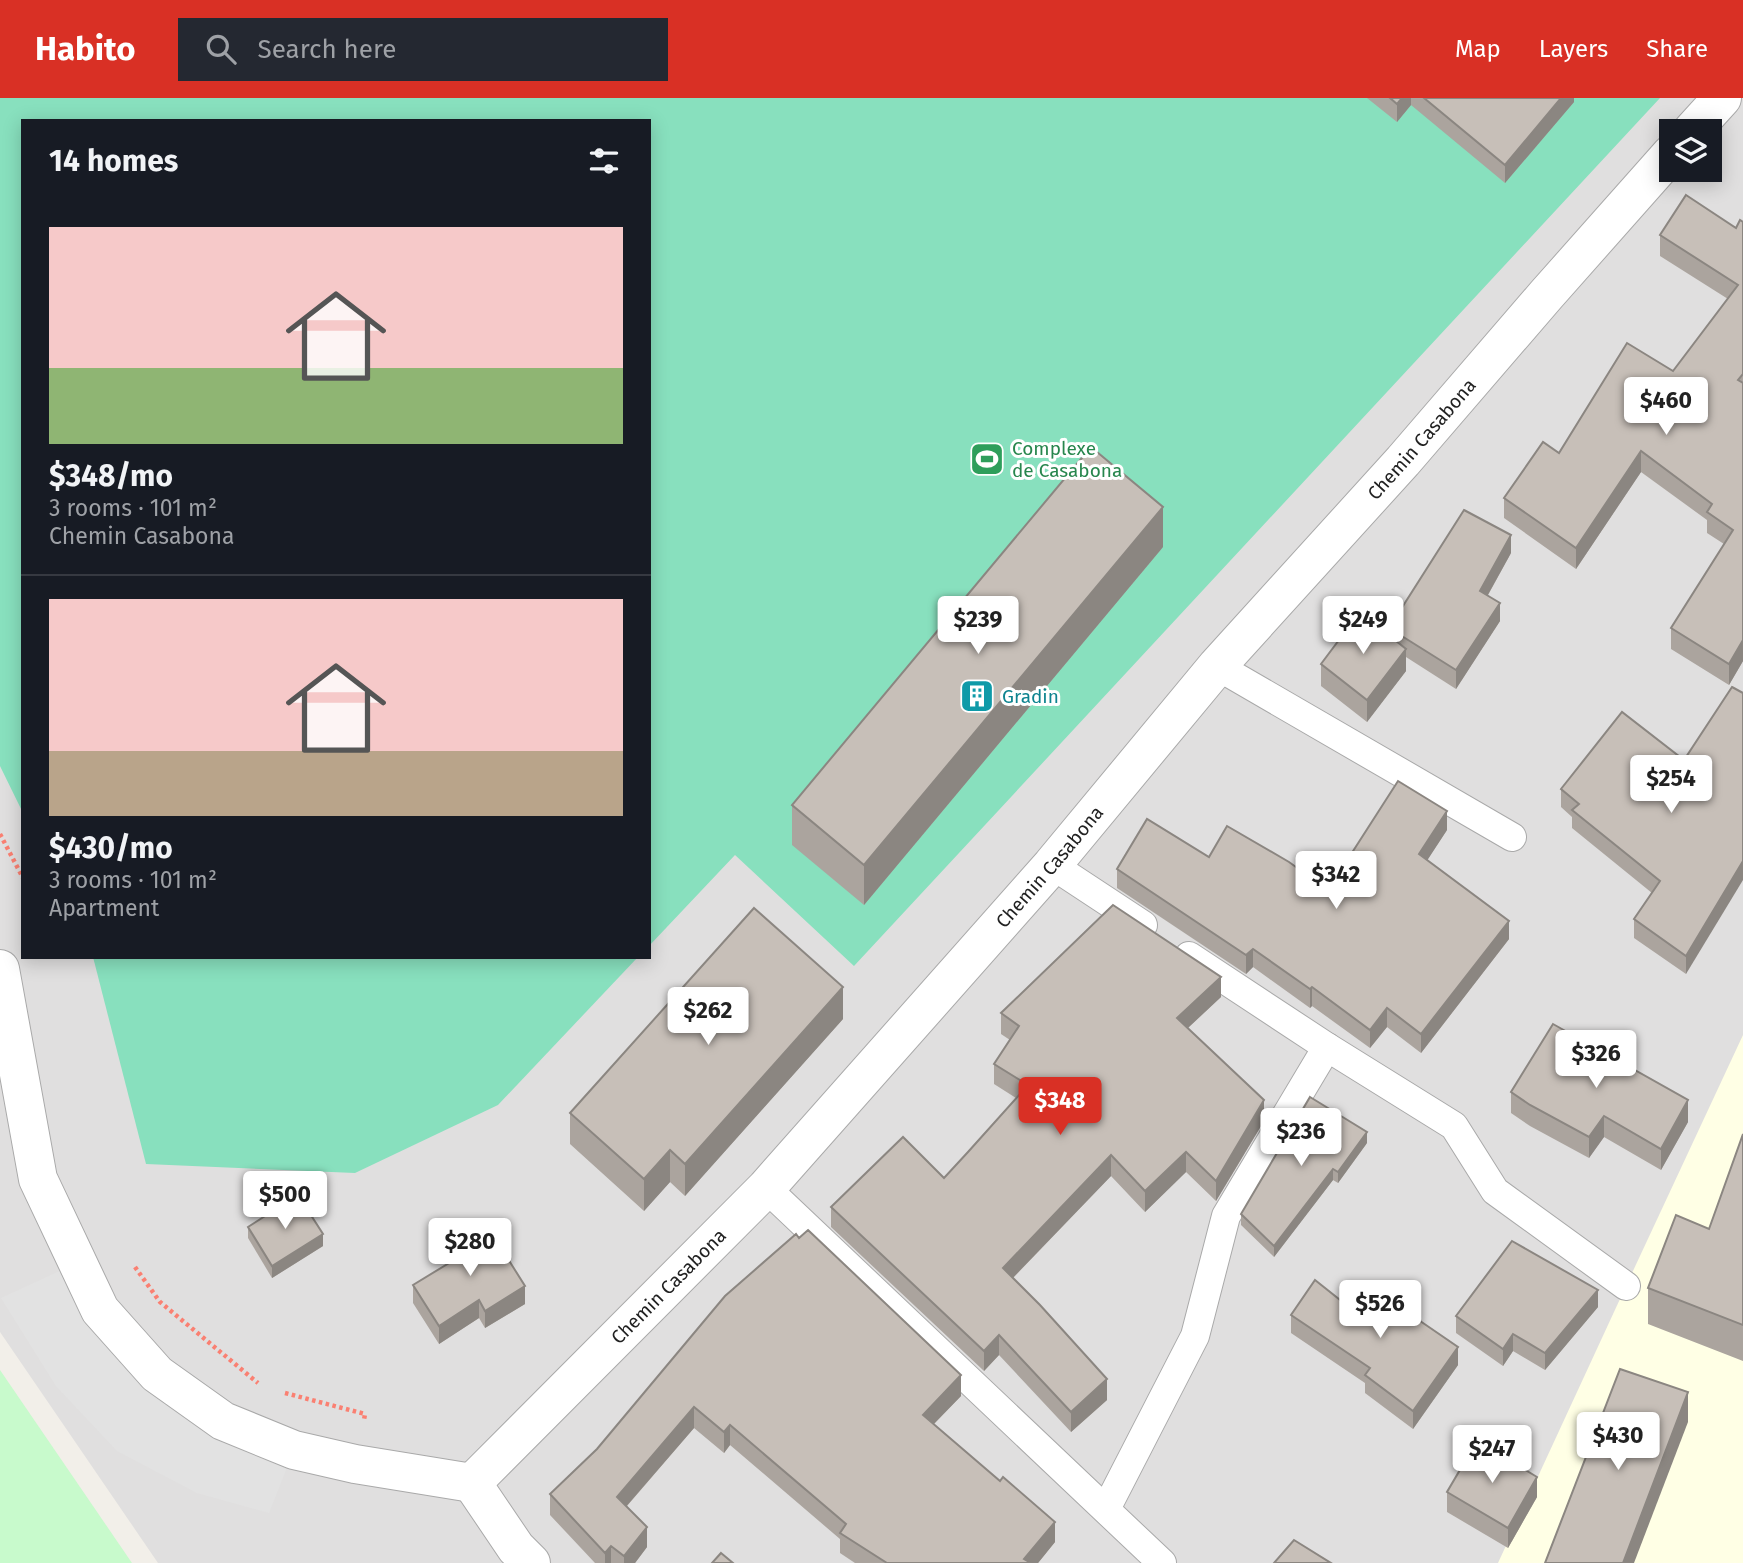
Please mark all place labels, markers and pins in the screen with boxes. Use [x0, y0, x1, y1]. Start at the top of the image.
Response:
pin: $460 [1625, 378, 1707, 437]
place label: Complexe de Casabona [1012, 437, 1122, 482]
sports icon: Complexe de Casabona [968, 440, 1006, 478]
pin: $239 [937, 596, 1019, 656]
pin: $249 [1322, 596, 1404, 656]
building icon: Gradin [958, 677, 996, 715]
place label: Gradin [1002, 685, 1059, 708]
pin: $254 [1630, 756, 1712, 815]
pin: $342 [1295, 852, 1377, 911]
pin: $262 [667, 988, 749, 1047]
pin: $326 [1555, 1030, 1637, 1090]
pin: $348 [1019, 1077, 1101, 1137]
pin: $236 [1260, 1108, 1342, 1168]
pin: $500 [244, 1172, 326, 1231]
pin: $280 [429, 1218, 511, 1278]
pin: $526 [1339, 1280, 1421, 1340]
pin: $430 [1577, 1412, 1659, 1472]
pin: $247 [1451, 1426, 1533, 1485]

